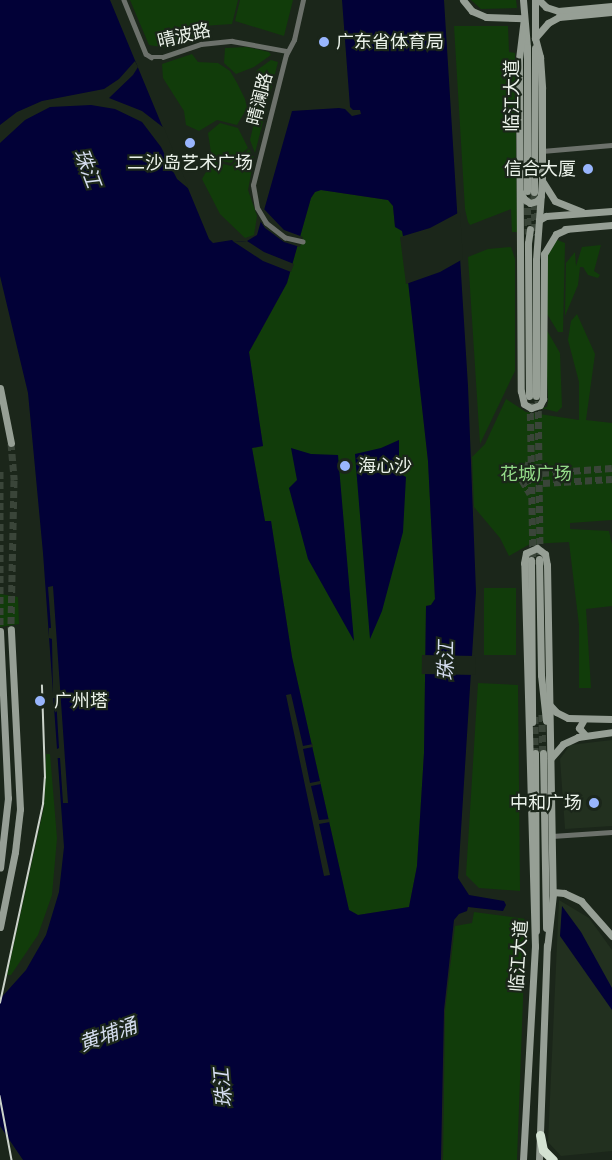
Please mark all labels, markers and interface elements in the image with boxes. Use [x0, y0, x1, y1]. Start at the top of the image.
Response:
street label: 晴波路 [155, 19, 213, 53]
place label: 广东省体育局 [336, 31, 444, 53]
marker: 广东省体育局 [317, 35, 331, 49]
street label: 临江大道 [501, 60, 523, 132]
street label: 晴澜路 [243, 70, 277, 128]
marker: 二沙岛艺术广场 [183, 136, 197, 150]
water label: 珠江 [69, 145, 105, 191]
place label: 二沙岛艺术广场 [127, 152, 253, 174]
place label: 信合大厦 [504, 158, 576, 180]
marker: 信合大厦 [581, 162, 595, 176]
place label: 海心沙 [358, 455, 412, 477]
marker: 海心沙 [336, 457, 354, 475]
park label: 花城广场 [500, 463, 572, 485]
water label: 珠江 [434, 641, 458, 681]
place label: 广州塔 [54, 690, 108, 712]
marker: 广州塔 [31, 692, 49, 710]
place label: 中和广场 [510, 792, 582, 814]
marker: 中和广场 [587, 796, 601, 810]
street label: 临江大道 [506, 919, 532, 993]
water label: 黄埔涌 [76, 1013, 140, 1057]
water label: 珠江 [209, 1067, 237, 1109]

